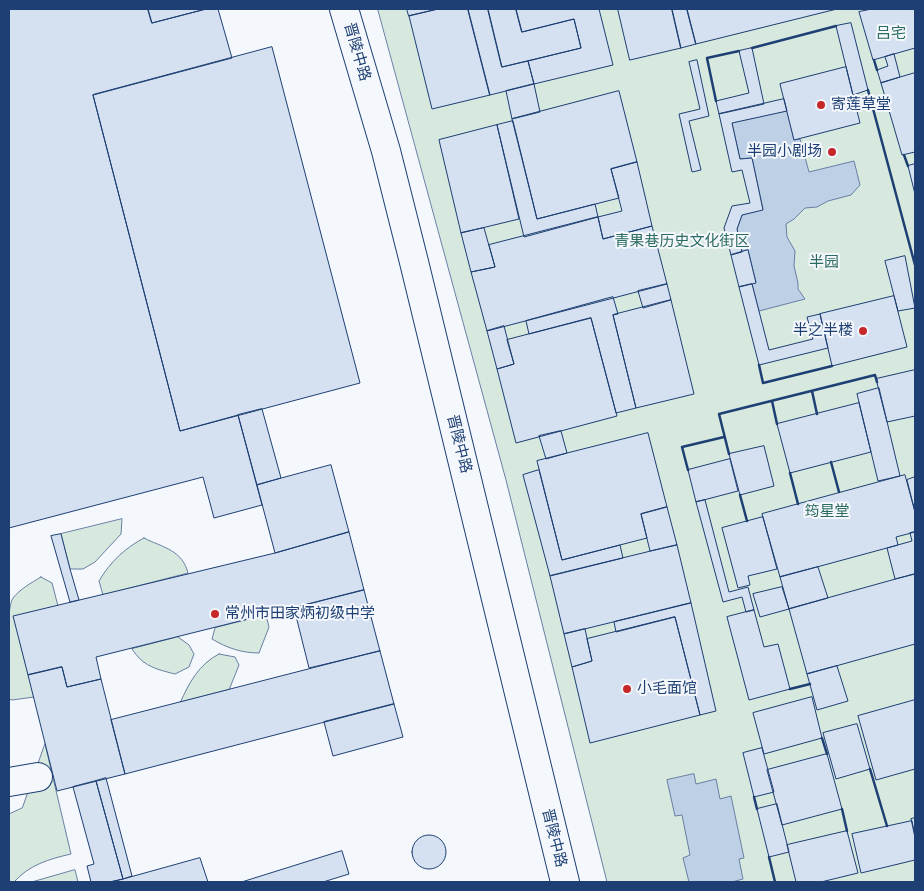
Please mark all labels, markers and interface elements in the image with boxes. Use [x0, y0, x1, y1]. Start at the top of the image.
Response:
street label: 晋陵中路 [340, 21, 374, 83]
park label: 吕宅 [876, 25, 906, 43]
place label: 寄莲草堂 [831, 96, 891, 114]
marker: 寄莲草堂 [815, 99, 827, 111]
place label: 半园小剧场 [747, 143, 822, 161]
marker: 半园小剧场 [826, 146, 838, 158]
park label: 青果巷历史文化街区 [615, 233, 749, 251]
park label: 半园 [809, 254, 839, 272]
place label: 半之半楼 [793, 322, 853, 340]
marker: 半之半楼 [857, 325, 869, 337]
street label: 晋陵中路 [443, 413, 475, 475]
park label: 筠星堂 [805, 503, 849, 521]
place label: 常州市田家炳初级中学 [225, 605, 375, 623]
marker: 常州市田家炳初级中学 [209, 608, 221, 620]
place label: 小毛面馆 [637, 680, 697, 698]
marker: 小毛面馆 [621, 683, 633, 695]
street label: 晋陵中路 [538, 807, 570, 869]

